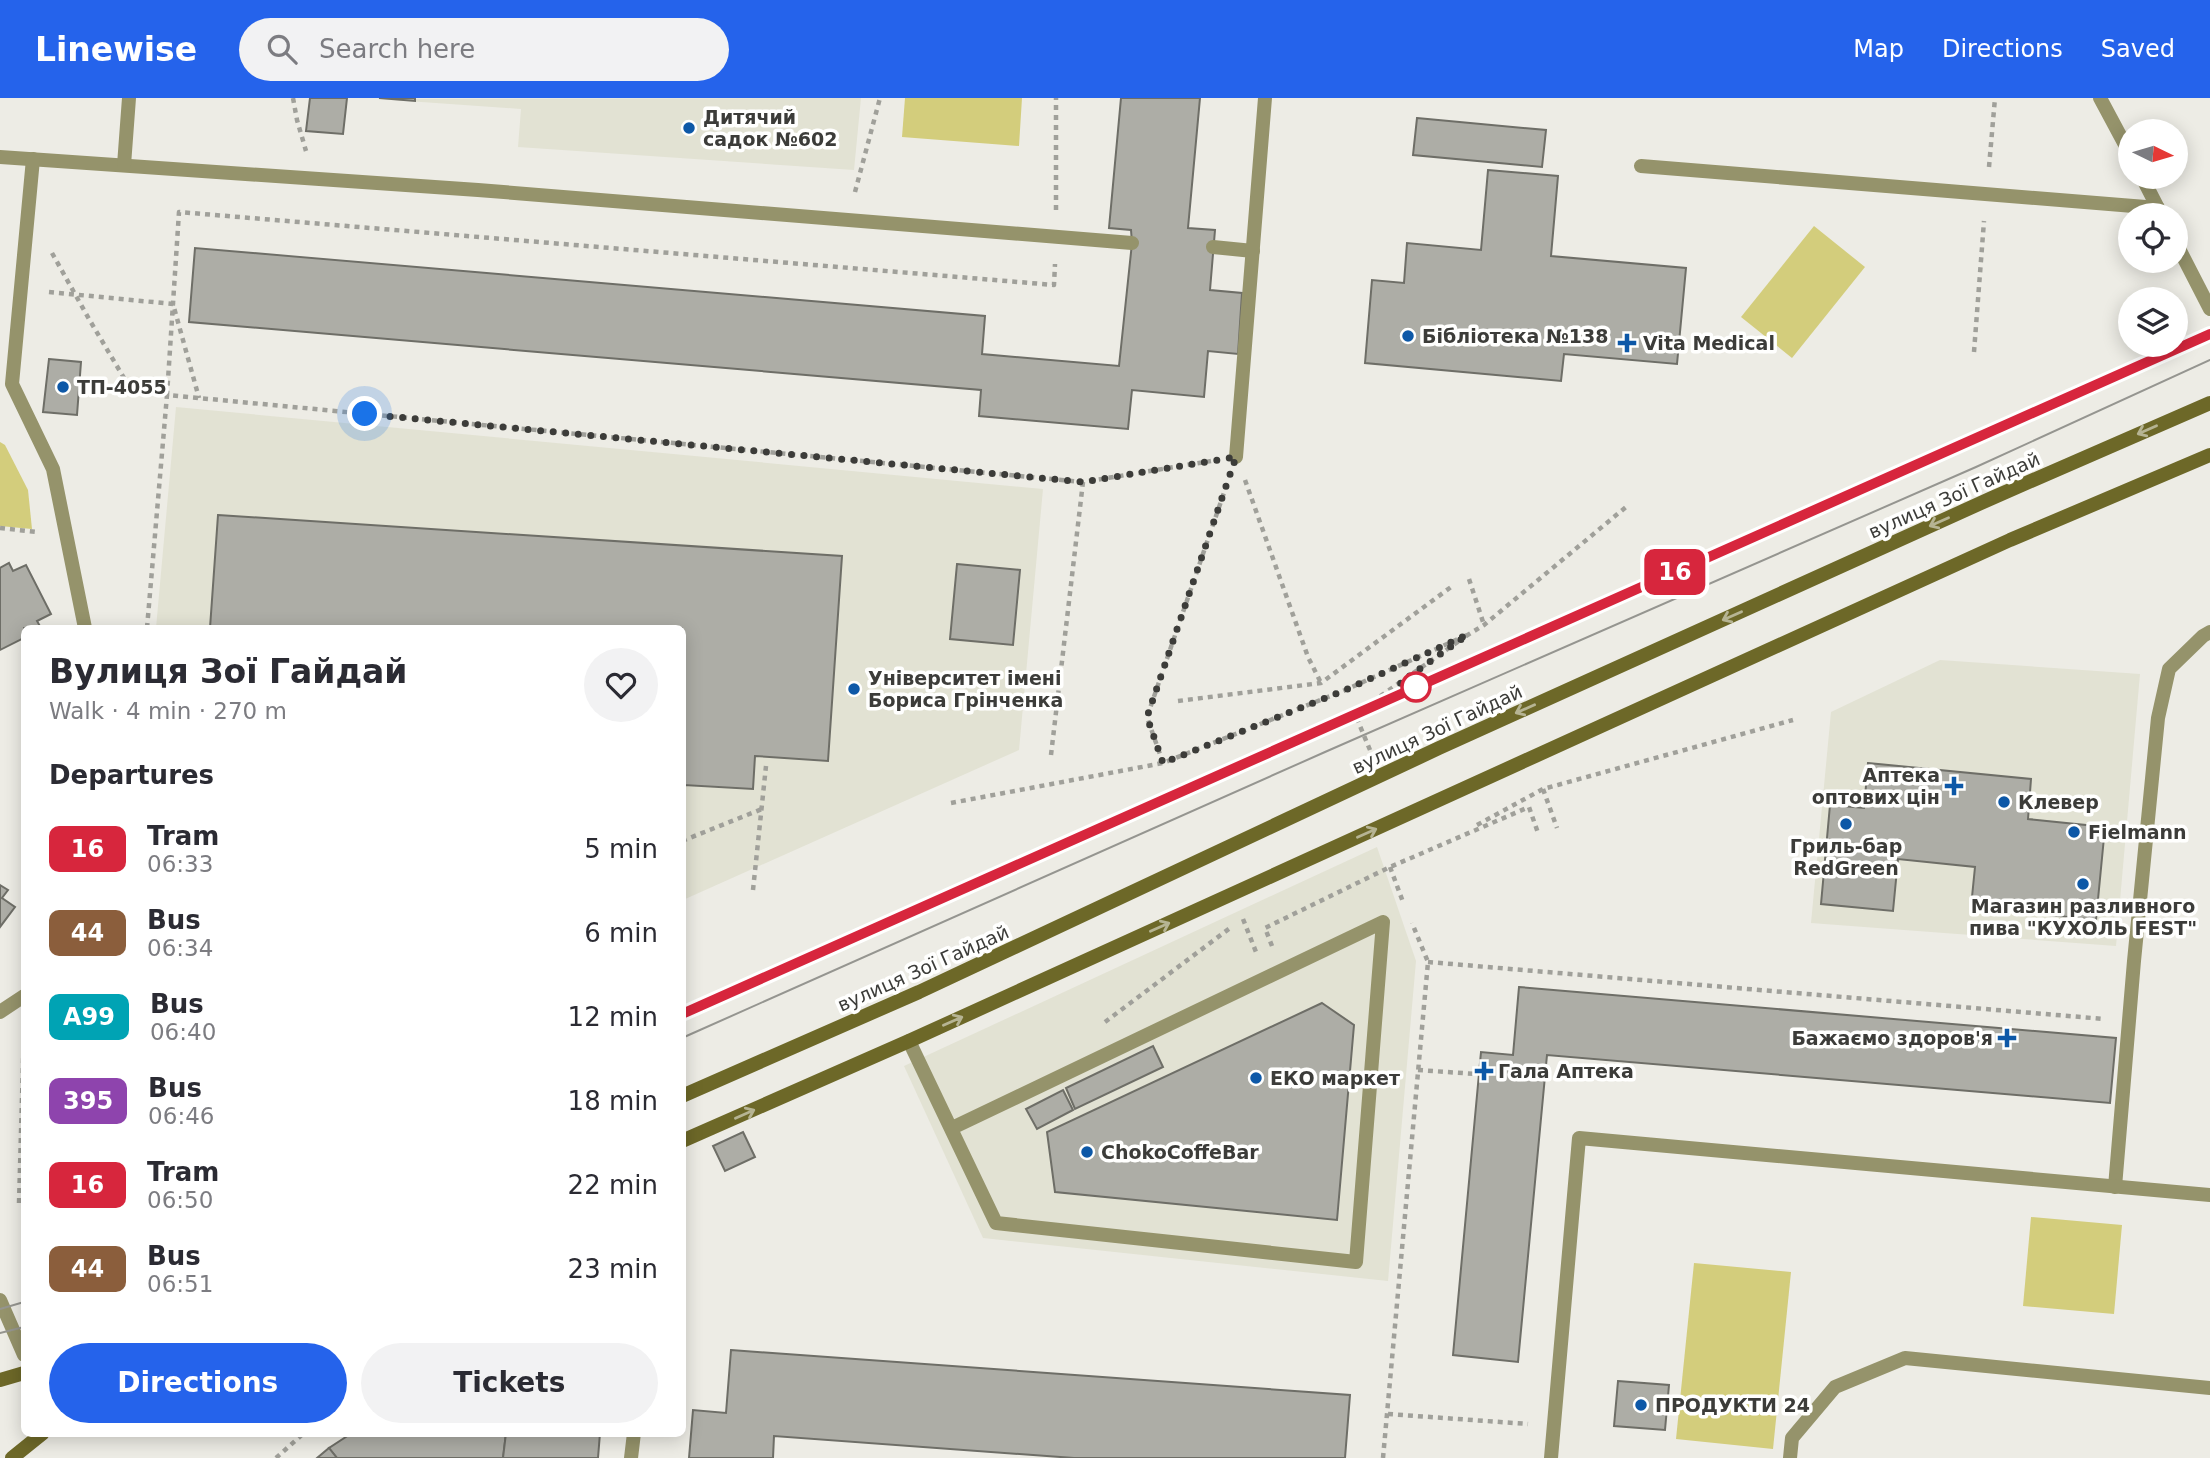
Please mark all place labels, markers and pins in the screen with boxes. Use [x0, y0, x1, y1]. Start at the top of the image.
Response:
place label: Дитячий садок №602 [703, 106, 838, 150]
marker: Дитячий садок №602 [681, 120, 697, 136]
place label: Бібліотека №138 [1422, 325, 1609, 347]
marker: Бібліотека №138 [1400, 328, 1416, 344]
place label: Vita Medical [1643, 332, 1775, 354]
marker: Vita Medical [1617, 333, 1637, 353]
place label: ТП-4055 [77, 376, 167, 398]
marker: ТП-4055 [55, 379, 71, 395]
place label: Університет імені Бориса Грінченка [868, 667, 1063, 711]
unlabelled marker [1401, 672, 1431, 702]
marker: Університет імені Бориса Грінченка [846, 681, 862, 697]
place label: Аптека оптових цін [1812, 764, 1940, 808]
marker: Аптека оптових цін [1946, 778, 1962, 794]
place label: Клевер [2018, 791, 2099, 813]
marker: Клевер [1996, 794, 2012, 810]
marker: Гриль-бар RedGreen [1838, 816, 1854, 832]
place label: Fielmann [2088, 821, 2187, 843]
marker: Fielmann [2066, 824, 2082, 840]
place label: Гриль-бар RedGreen [1790, 835, 1902, 879]
marker: Магазин разливного пива "КУХОЛЬ FEST" [2075, 876, 2091, 892]
place label: Магазин разливного пива "КУХОЛЬ FEST" [1969, 895, 2197, 939]
place label: Бажаємо здоров'я [1791, 1027, 1993, 1049]
marker: Бажаємо здоров'я [1999, 1030, 2015, 1046]
place label: Гала Аптека [1498, 1060, 1634, 1082]
marker: Гала Аптека [1476, 1063, 1492, 1079]
place label: ЕКО маркет [1270, 1067, 1400, 1089]
marker: ЕКО маркет [1248, 1070, 1264, 1086]
place label: ChokoCoffeBar [1101, 1141, 1259, 1163]
marker: ChokoCoffeBar [1079, 1144, 1095, 1160]
place label: ПРОДУКТИ 24 [1655, 1394, 1810, 1416]
marker: ПРОДУКТИ 24 [1633, 1397, 1649, 1413]

